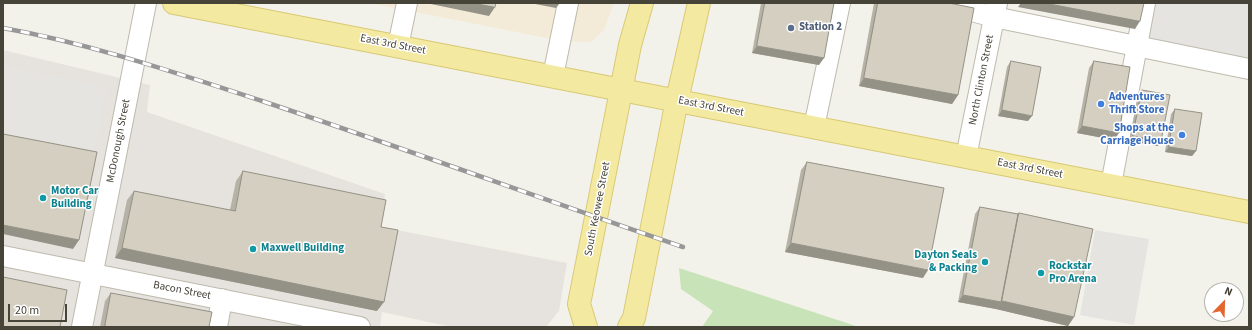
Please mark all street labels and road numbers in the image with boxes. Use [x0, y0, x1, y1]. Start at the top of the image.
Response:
street label: East 3rd Street [359, 32, 427, 58]
street label: North Clinton Street [967, 34, 997, 126]
street label: East 3rd Street [677, 94, 745, 120]
street label: McDonough Street [104, 98, 134, 184]
street label: East 3rd Street [996, 156, 1064, 182]
street label: South Keowee Street [582, 161, 614, 257]
street label: Bacon Street [152, 279, 212, 303]

